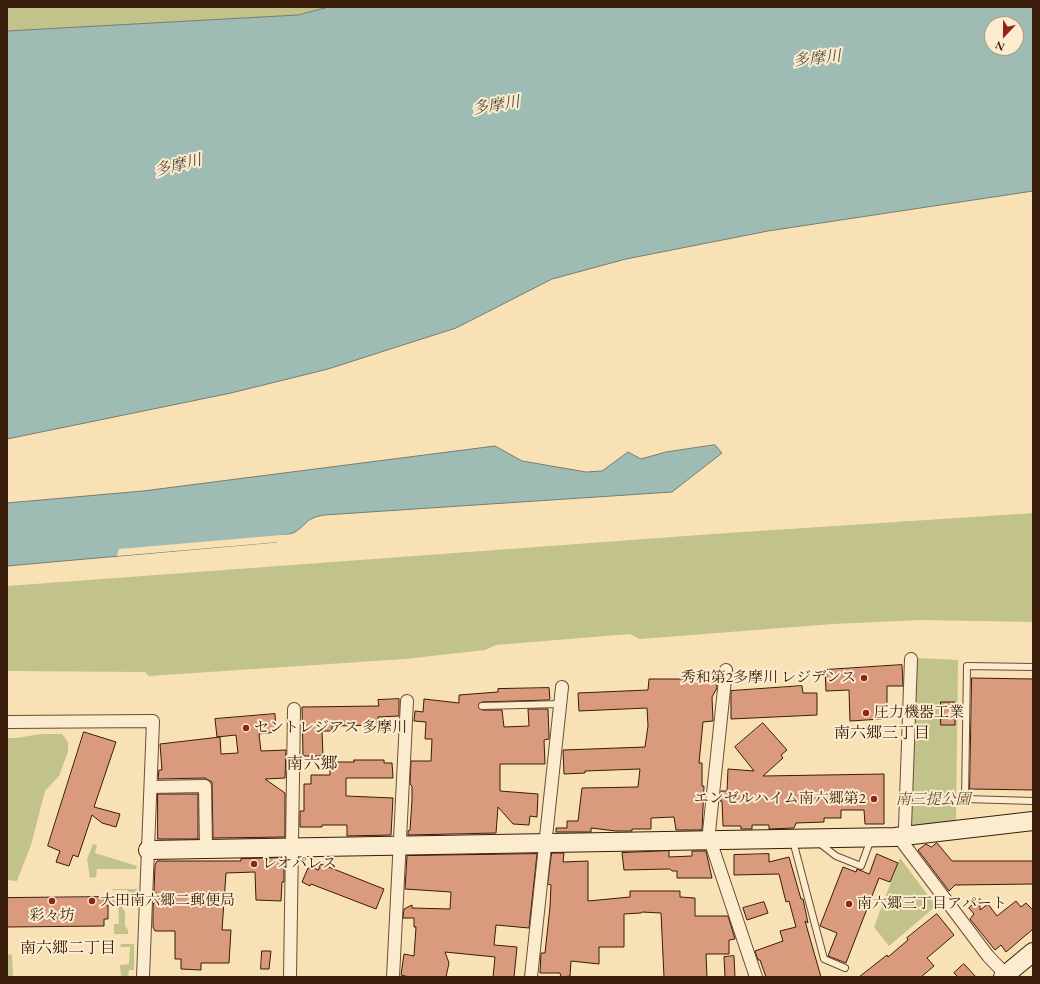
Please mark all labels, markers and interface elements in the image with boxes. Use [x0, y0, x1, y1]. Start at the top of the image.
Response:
north arrow [984, 16, 1024, 56]
text: N [993, 38, 1007, 54]
water label: 多摩川 [792, 47, 842, 71]
water label: 多摩川 [471, 93, 521, 119]
water label: 多摩川 [152, 151, 204, 181]
place label: 秀和第2多摩川 レジデンス [681, 669, 856, 687]
marker: 秀和第2多摩川 レジデンス [859, 673, 869, 683]
place label: 圧力機器工業 [874, 704, 964, 722]
marker: 圧力機器工業 [861, 708, 871, 718]
place label: セントレジアス 多摩川 [254, 719, 407, 737]
marker: セントレジアス 多摩川 [241, 723, 251, 733]
district label: 南六郷三丁目 [834, 724, 930, 744]
district label: 南六郷 [287, 754, 337, 774]
place label: エンゼルハイム南六郷第2 [694, 790, 866, 808]
park label: 南三提公園 [896, 791, 970, 809]
marker: エンゼルハイム南六郷第2 [869, 794, 879, 804]
place label: レオパレス [262, 855, 337, 873]
marker: レオパレス [249, 859, 259, 869]
place label: 大田南六郷二郵便局 [100, 892, 235, 910]
place label: 南六郷三丁目アパート [857, 895, 1007, 913]
marker: 彩々坊 [47, 896, 57, 906]
marker: 大田南六郷二郵便局 [87, 896, 97, 906]
marker: 南六郷三丁目アパート [844, 899, 854, 909]
place label: 彩々坊 [30, 907, 74, 925]
district label: 南六郷二丁目 [20, 939, 116, 959]

